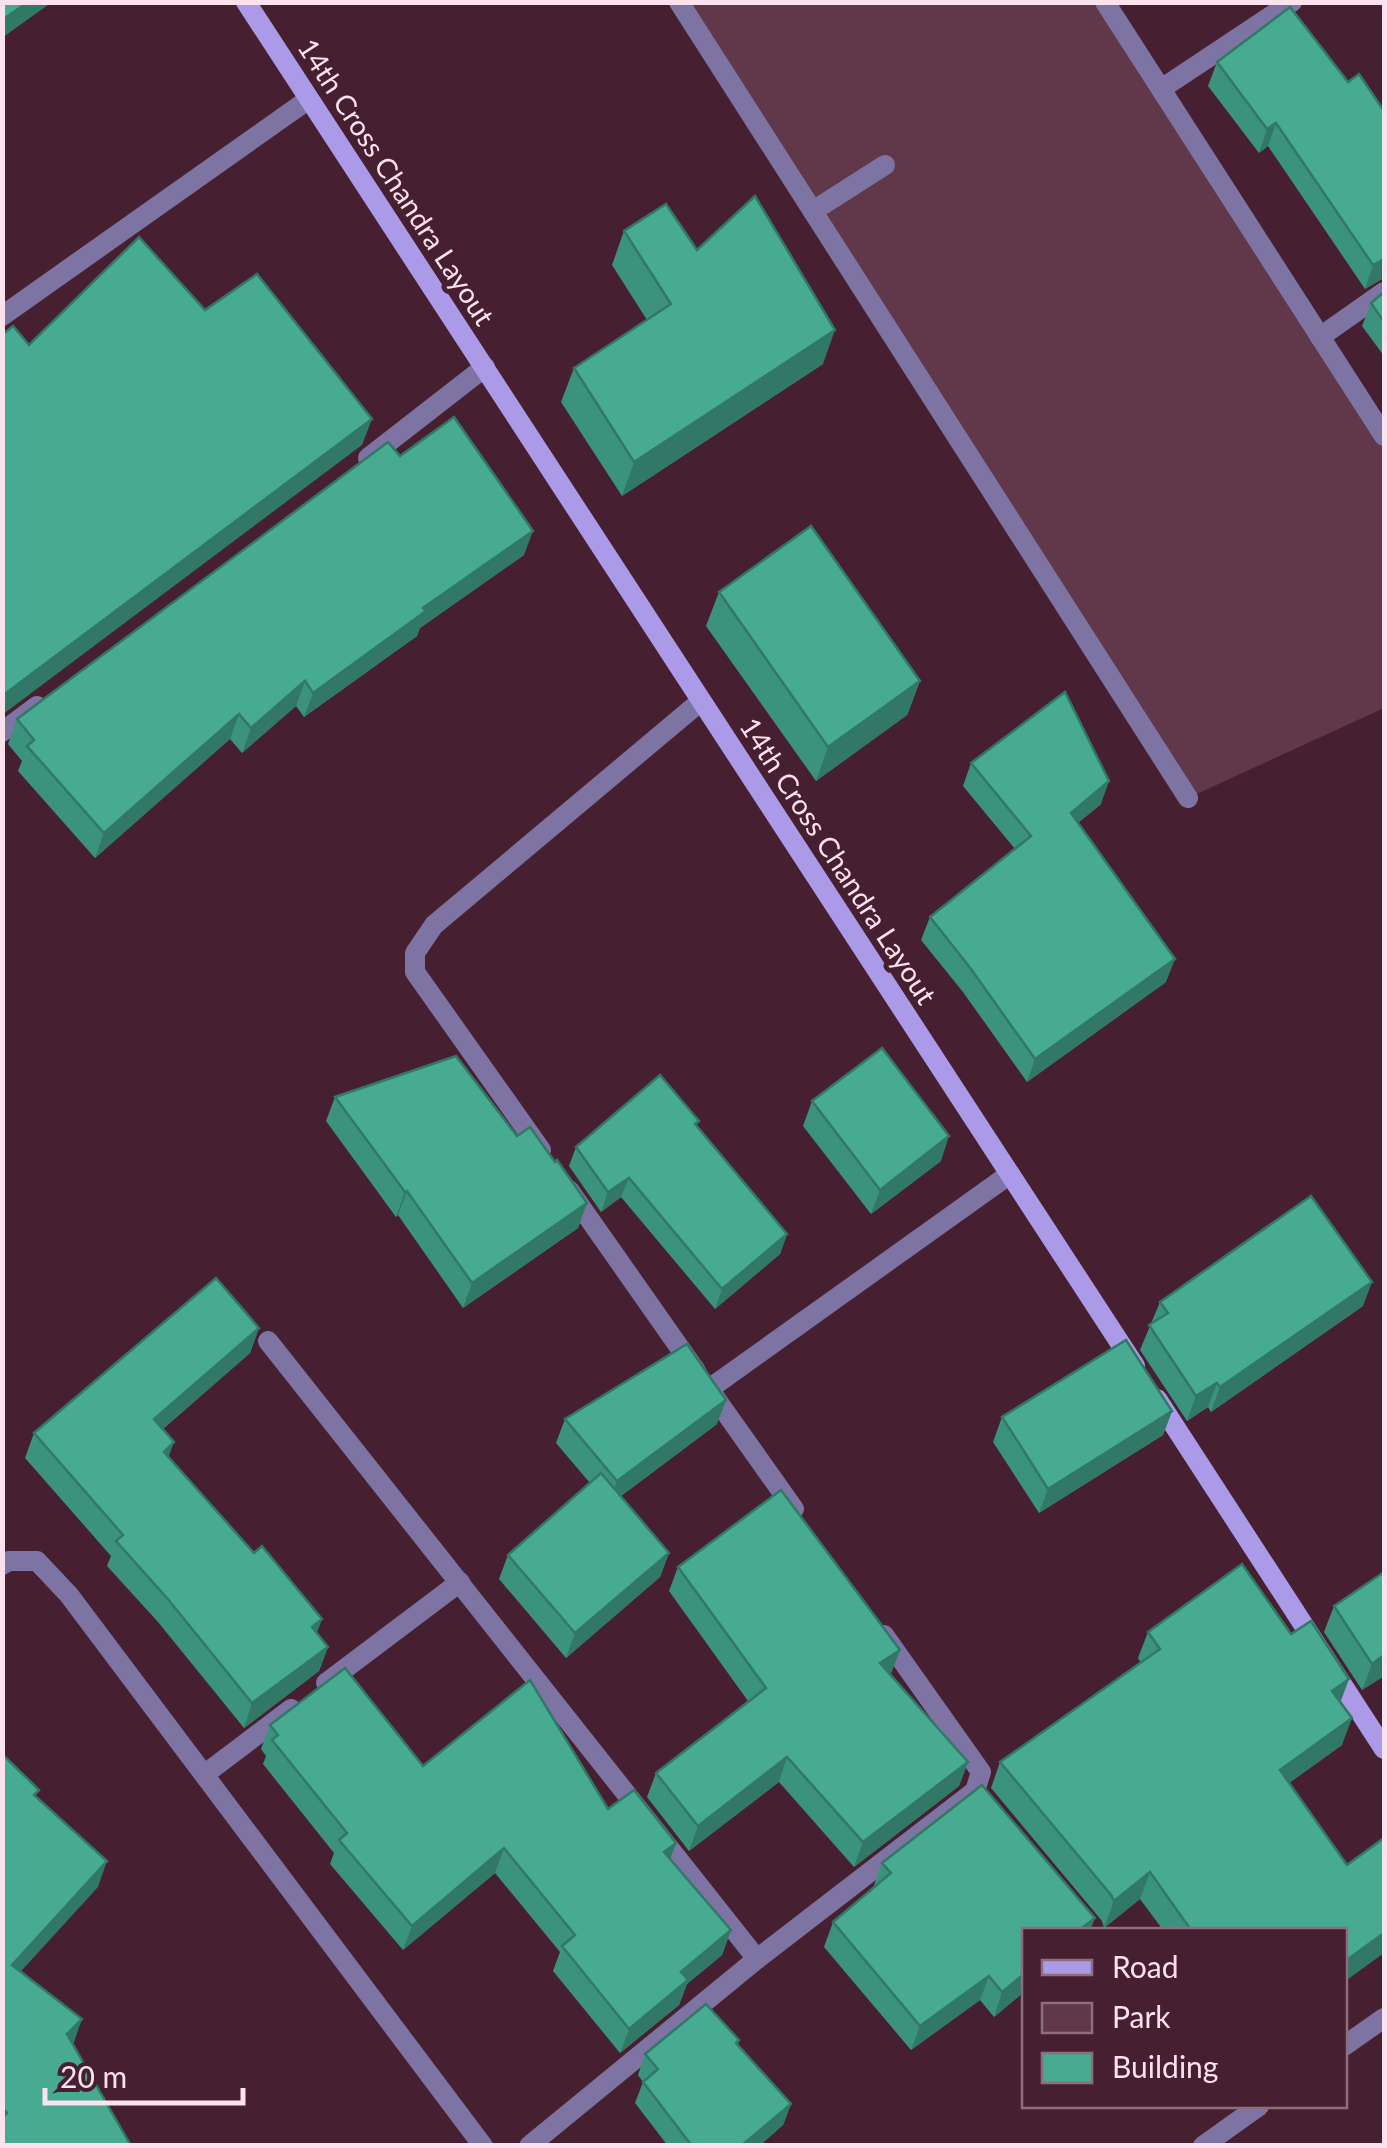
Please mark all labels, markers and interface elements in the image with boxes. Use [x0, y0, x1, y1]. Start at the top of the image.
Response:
street label: 14th Cross Chandra Layout [291, 32, 502, 331]
street label: 14th Cross Chandra Layout [733, 711, 944, 1010]
legend [1022, 1928, 1347, 2108]
text: Road [1112, 1948, 1179, 1984]
text: Park [1112, 1998, 1171, 2034]
scale bar [45, 2043, 242, 2105]
text: Building [1112, 2048, 1218, 2084]
text: 20 m [60, 2058, 127, 2094]

